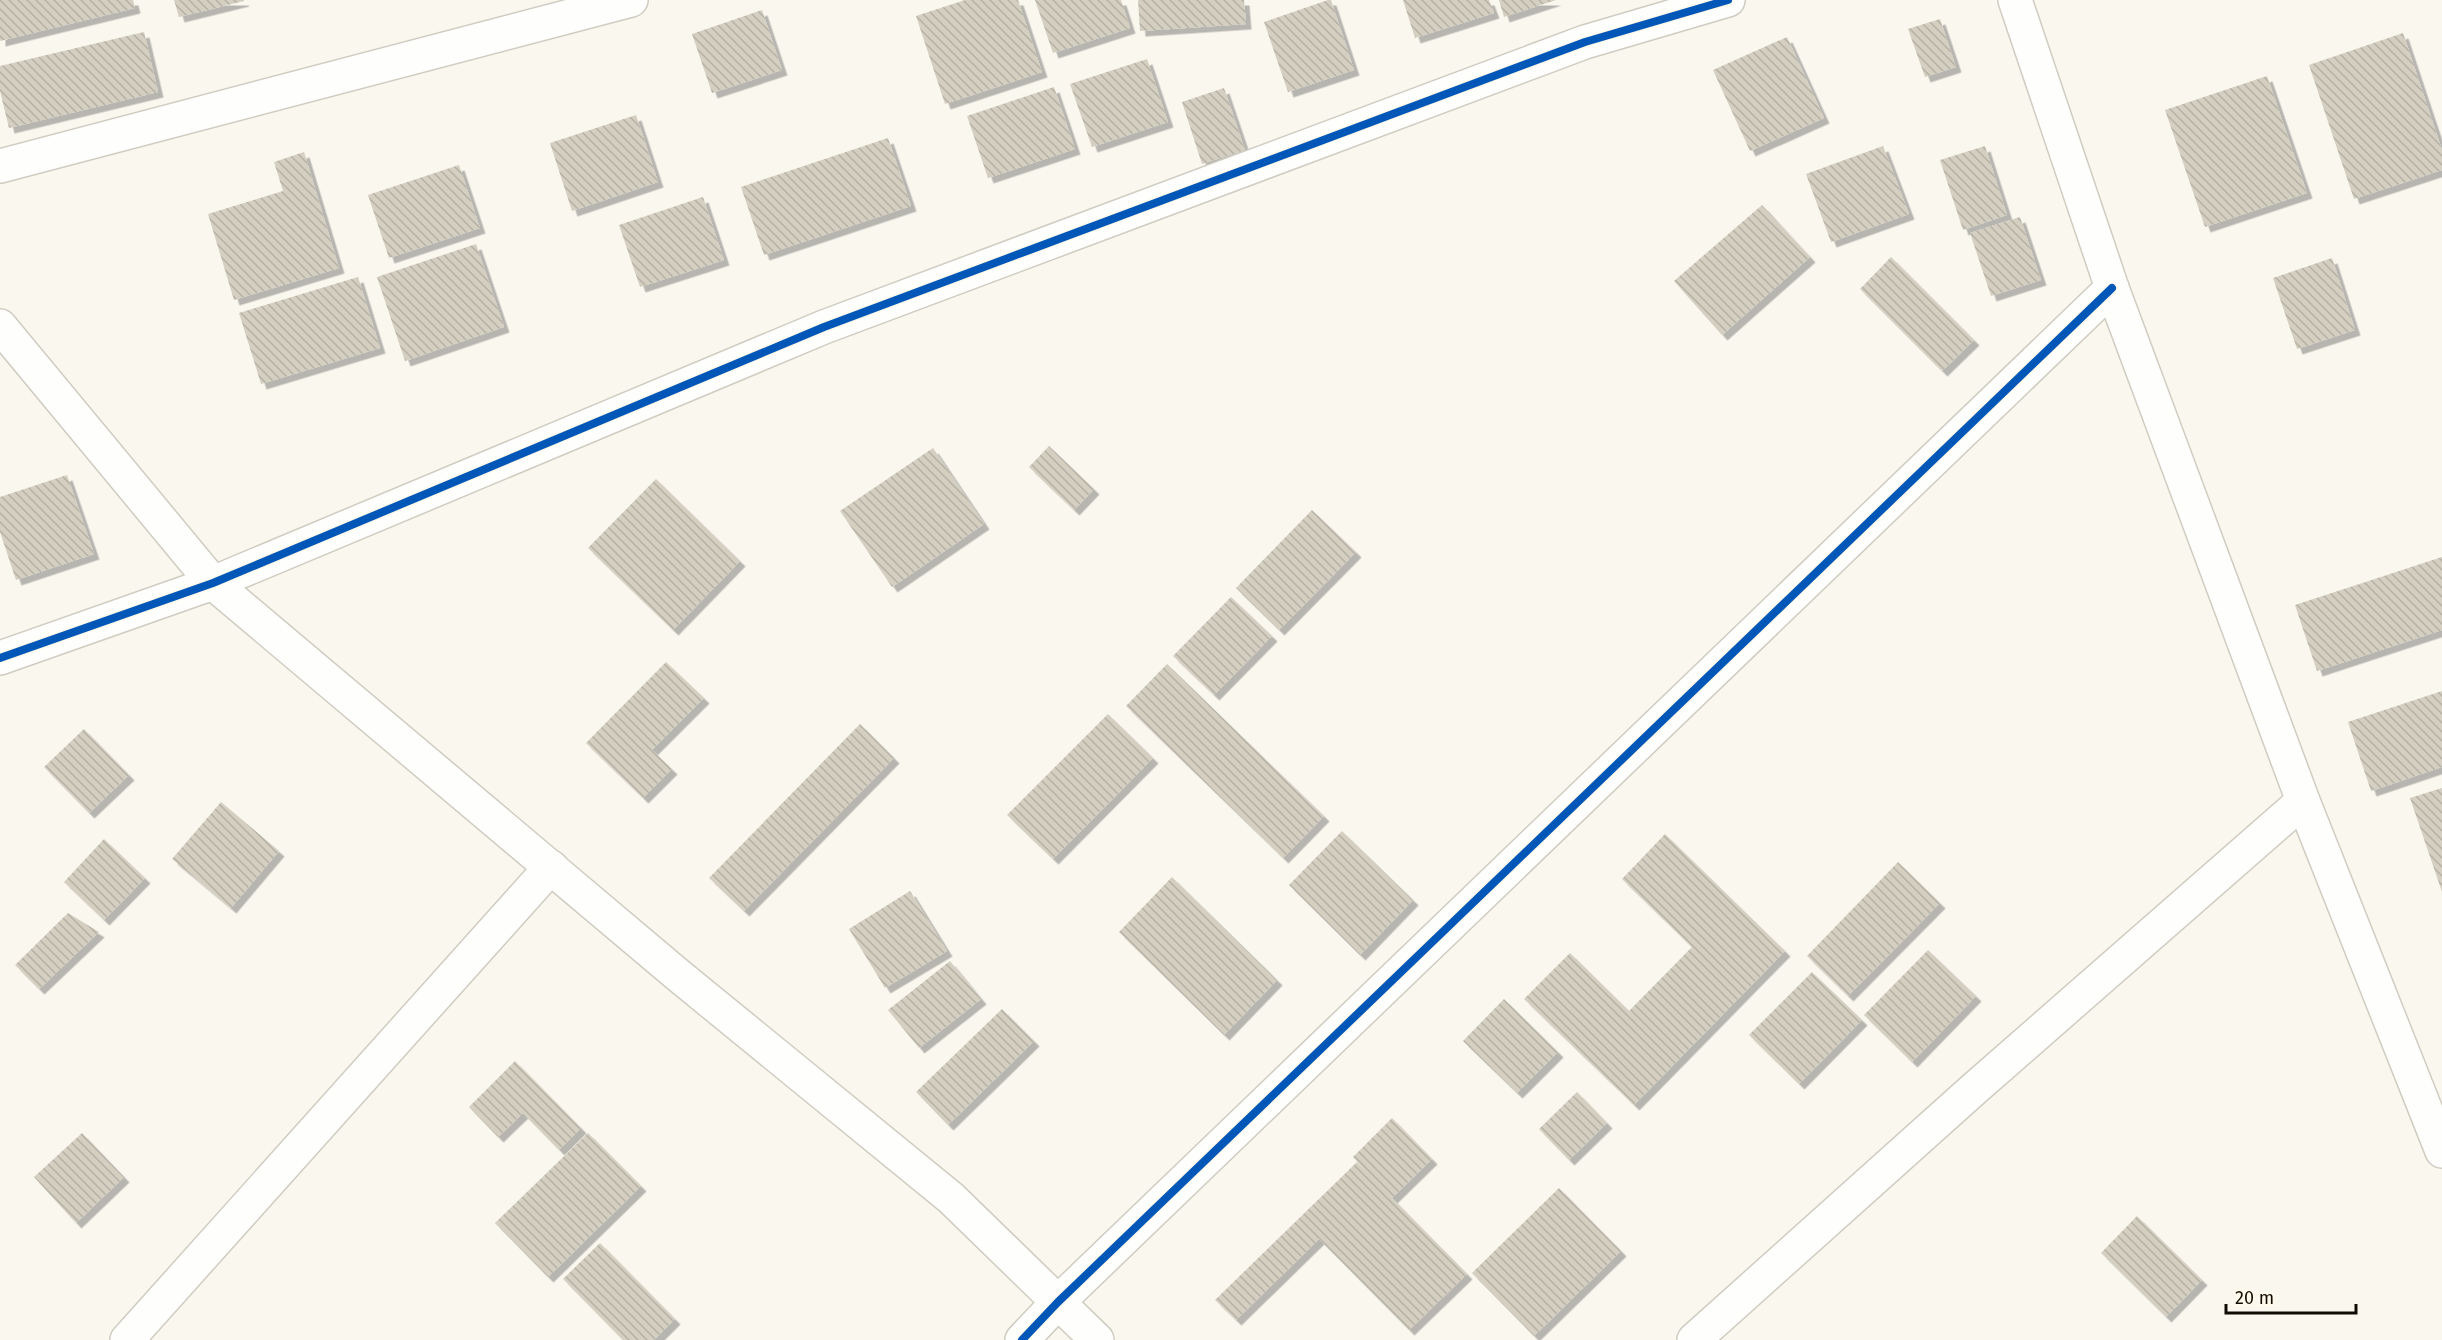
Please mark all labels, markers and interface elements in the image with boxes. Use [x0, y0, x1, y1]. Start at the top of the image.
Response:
scale bar [2226, 1277, 2356, 1315]
text: 20 m [2235, 1287, 2274, 1309]

